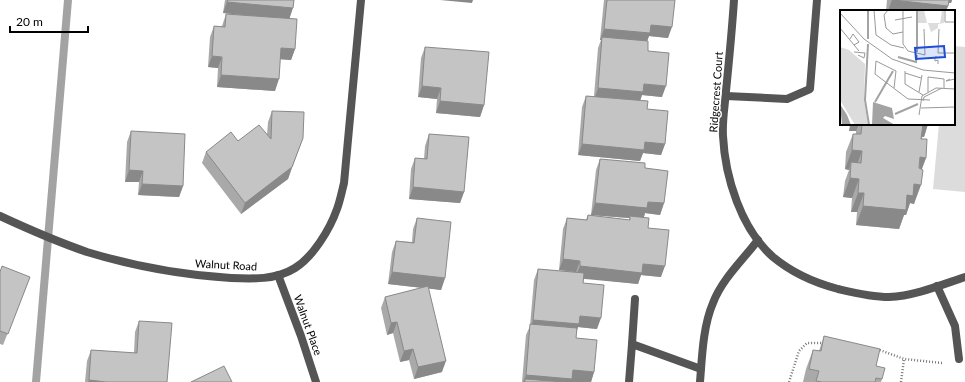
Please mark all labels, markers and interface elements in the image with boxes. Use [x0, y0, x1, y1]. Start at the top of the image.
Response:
scale bar [10, 8, 88, 34]
inset map [840, 10, 955, 125]
text: 20 m [16, 14, 43, 29]
street label: Ridgecrest Court [706, 51, 725, 133]
street label: Walnut Road [195, 256, 257, 273]
street label: Walnut Place [292, 293, 325, 357]

